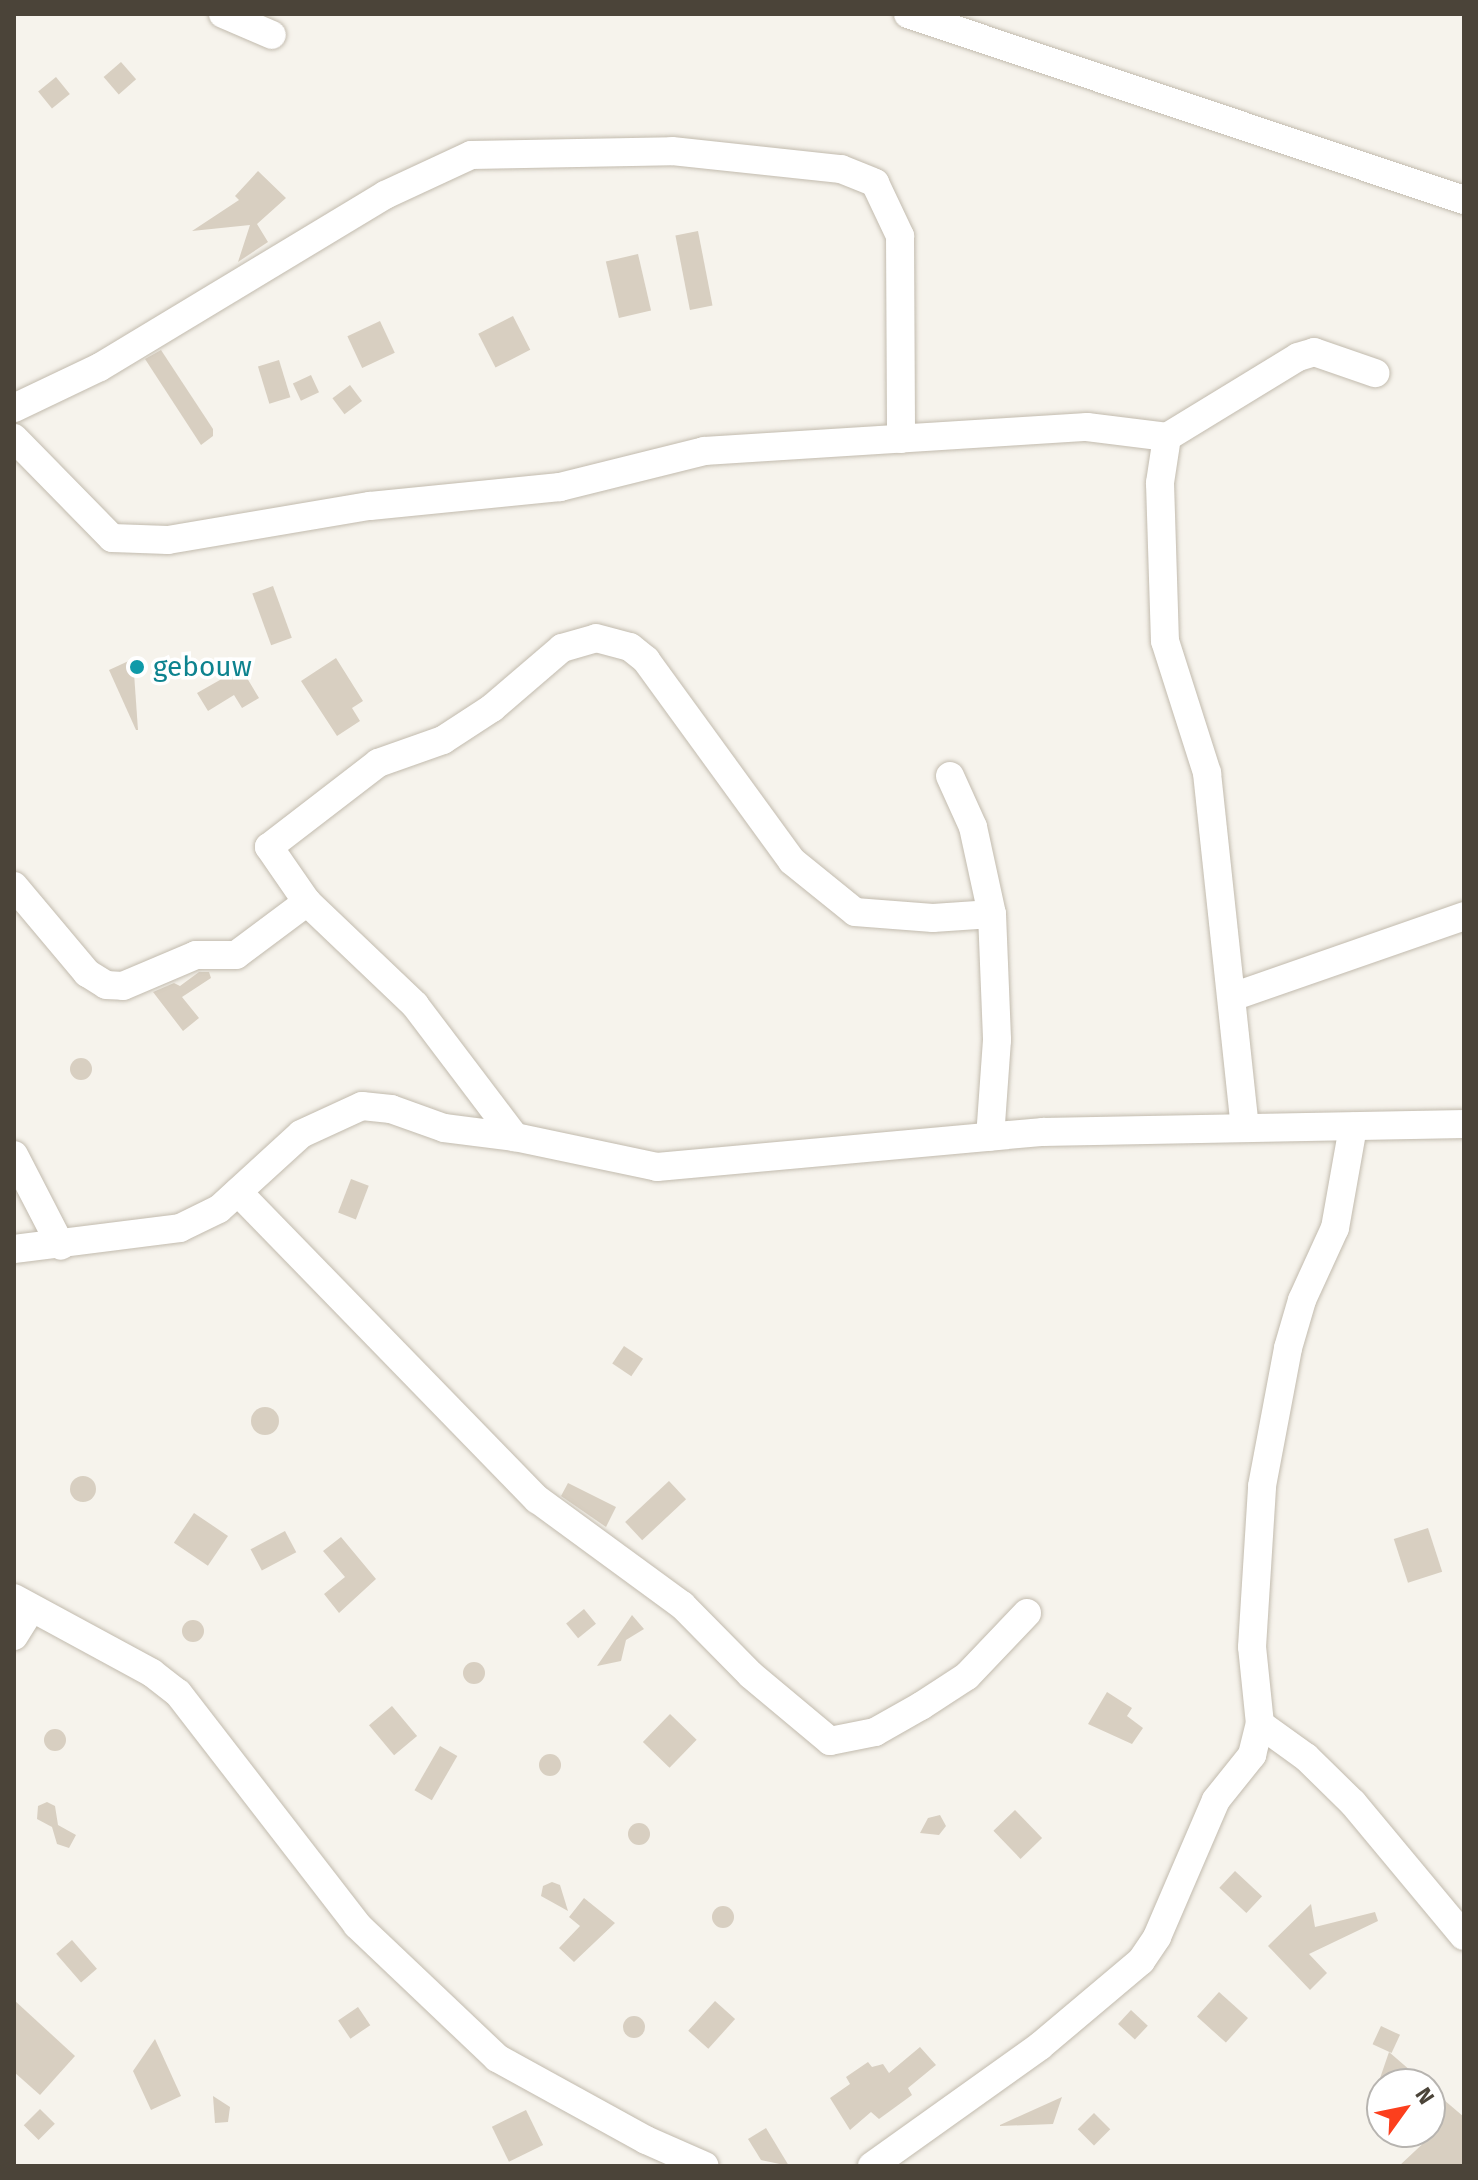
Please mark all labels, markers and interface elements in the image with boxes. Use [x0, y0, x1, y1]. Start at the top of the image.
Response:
place label: gebouw [153, 650, 252, 684]
marker: gebouw [128, 658, 146, 676]
north arrow [1366, 2068, 1446, 2148]
text: N [1410, 2082, 1440, 2109]

